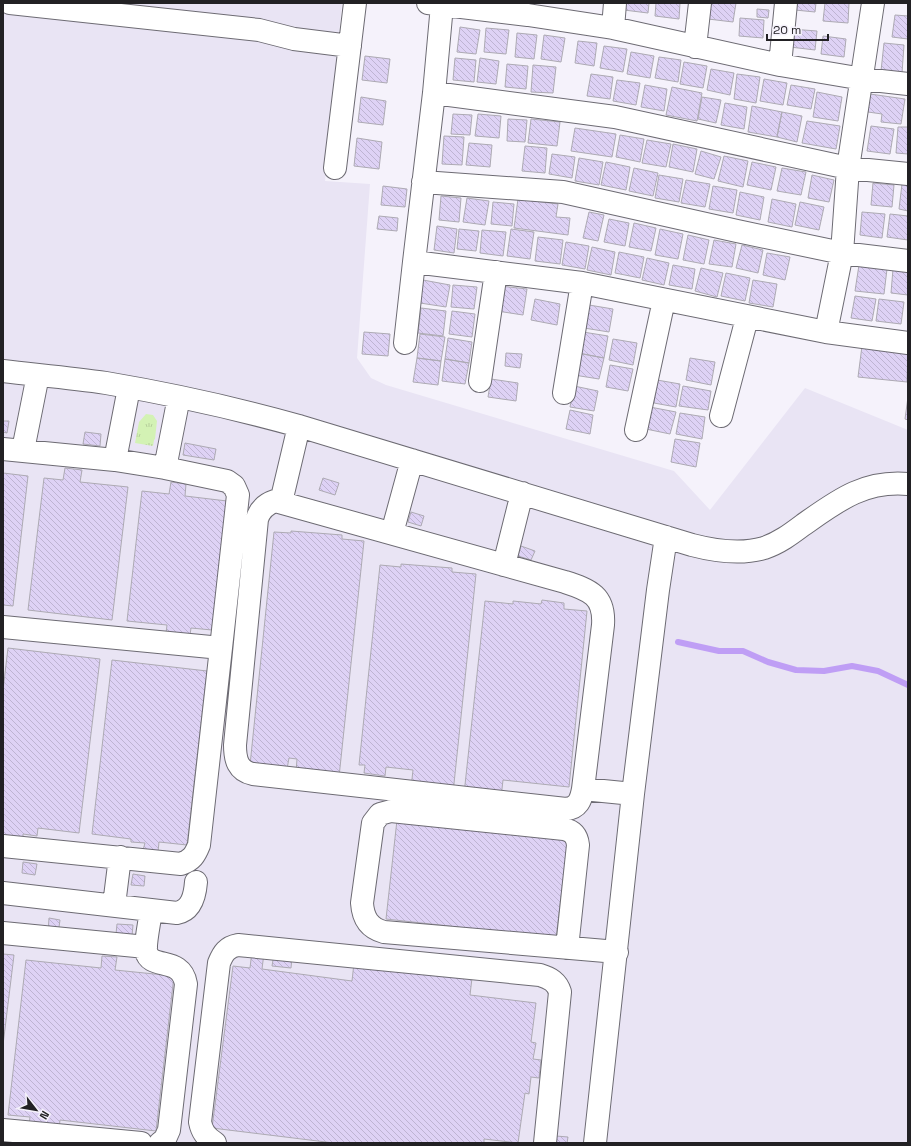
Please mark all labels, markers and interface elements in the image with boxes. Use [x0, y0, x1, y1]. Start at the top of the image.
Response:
scale bar [767, 16, 828, 42]
text: 20 m [773, 22, 801, 38]
north arrow [16, 1090, 56, 1130]
text: N [37, 1108, 52, 1122]

